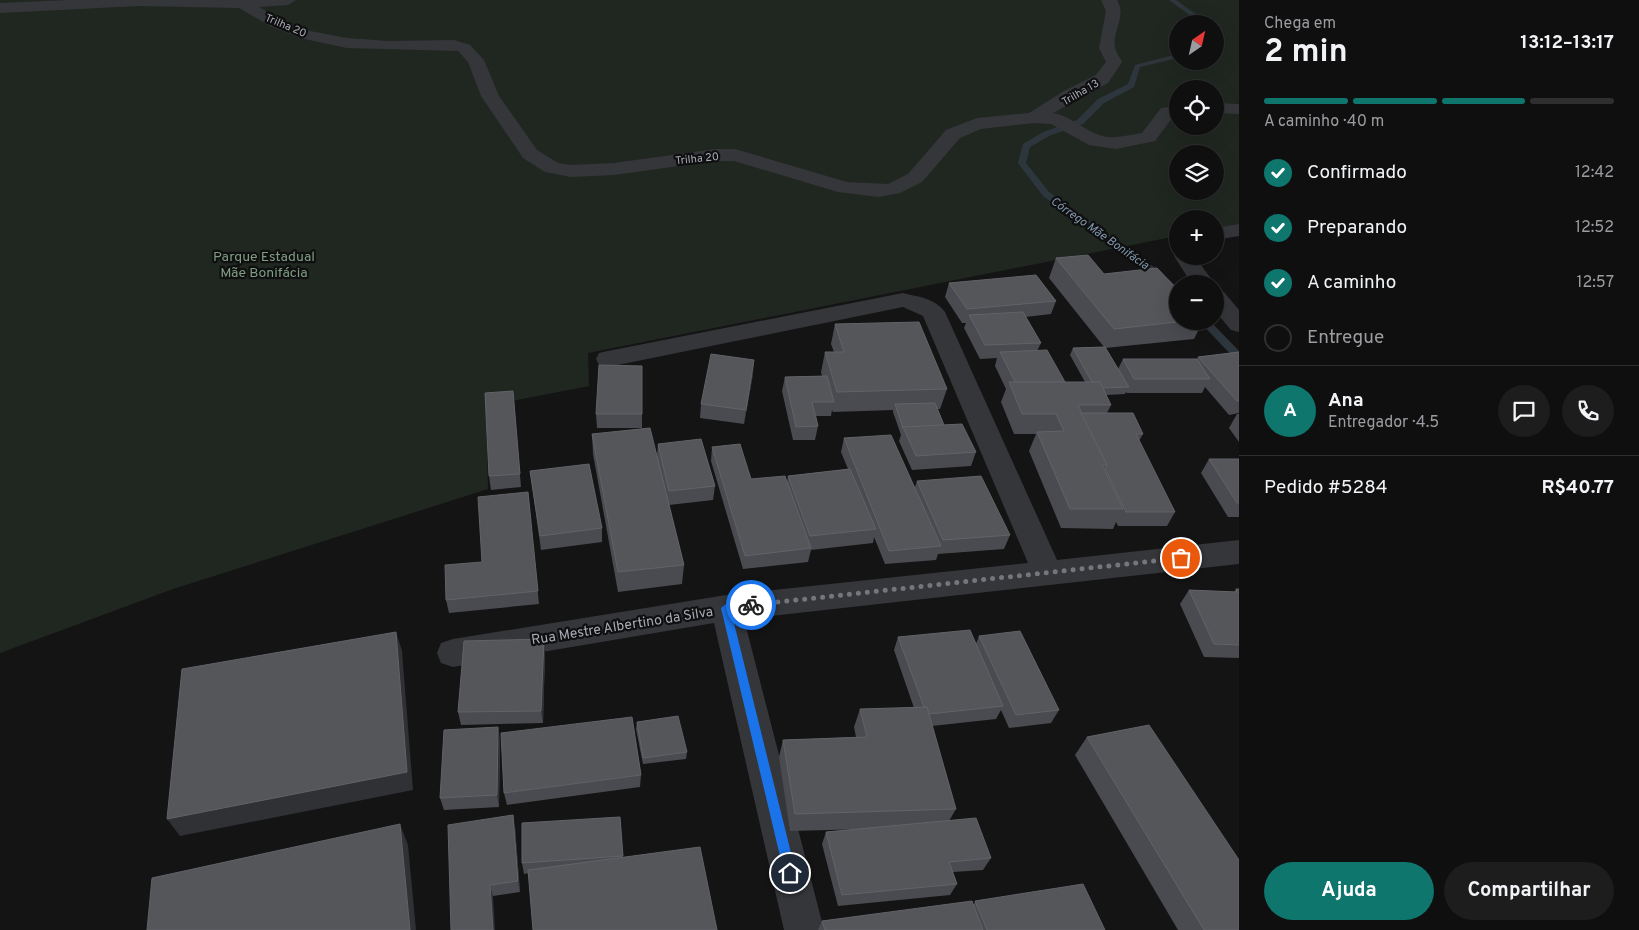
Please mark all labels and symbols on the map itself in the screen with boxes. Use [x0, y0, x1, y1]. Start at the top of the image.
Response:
street label: Trilha 20 [263, 11, 308, 41]
north arrow [1169, 15, 1224, 70]
street label: Trilha 13 [1059, 77, 1102, 109]
street label: Trilha 20 [675, 150, 720, 168]
water label: Córrego Mãe Bonifácia [1047, 194, 1152, 274]
park label: Parque Estadual Mãe Bonifácia [213, 249, 315, 282]
pin [1160, 537, 1202, 579]
courier [726, 580, 776, 630]
street label: Rua Mestre Albertino da Silva [530, 604, 714, 649]
pin [769, 852, 811, 894]

